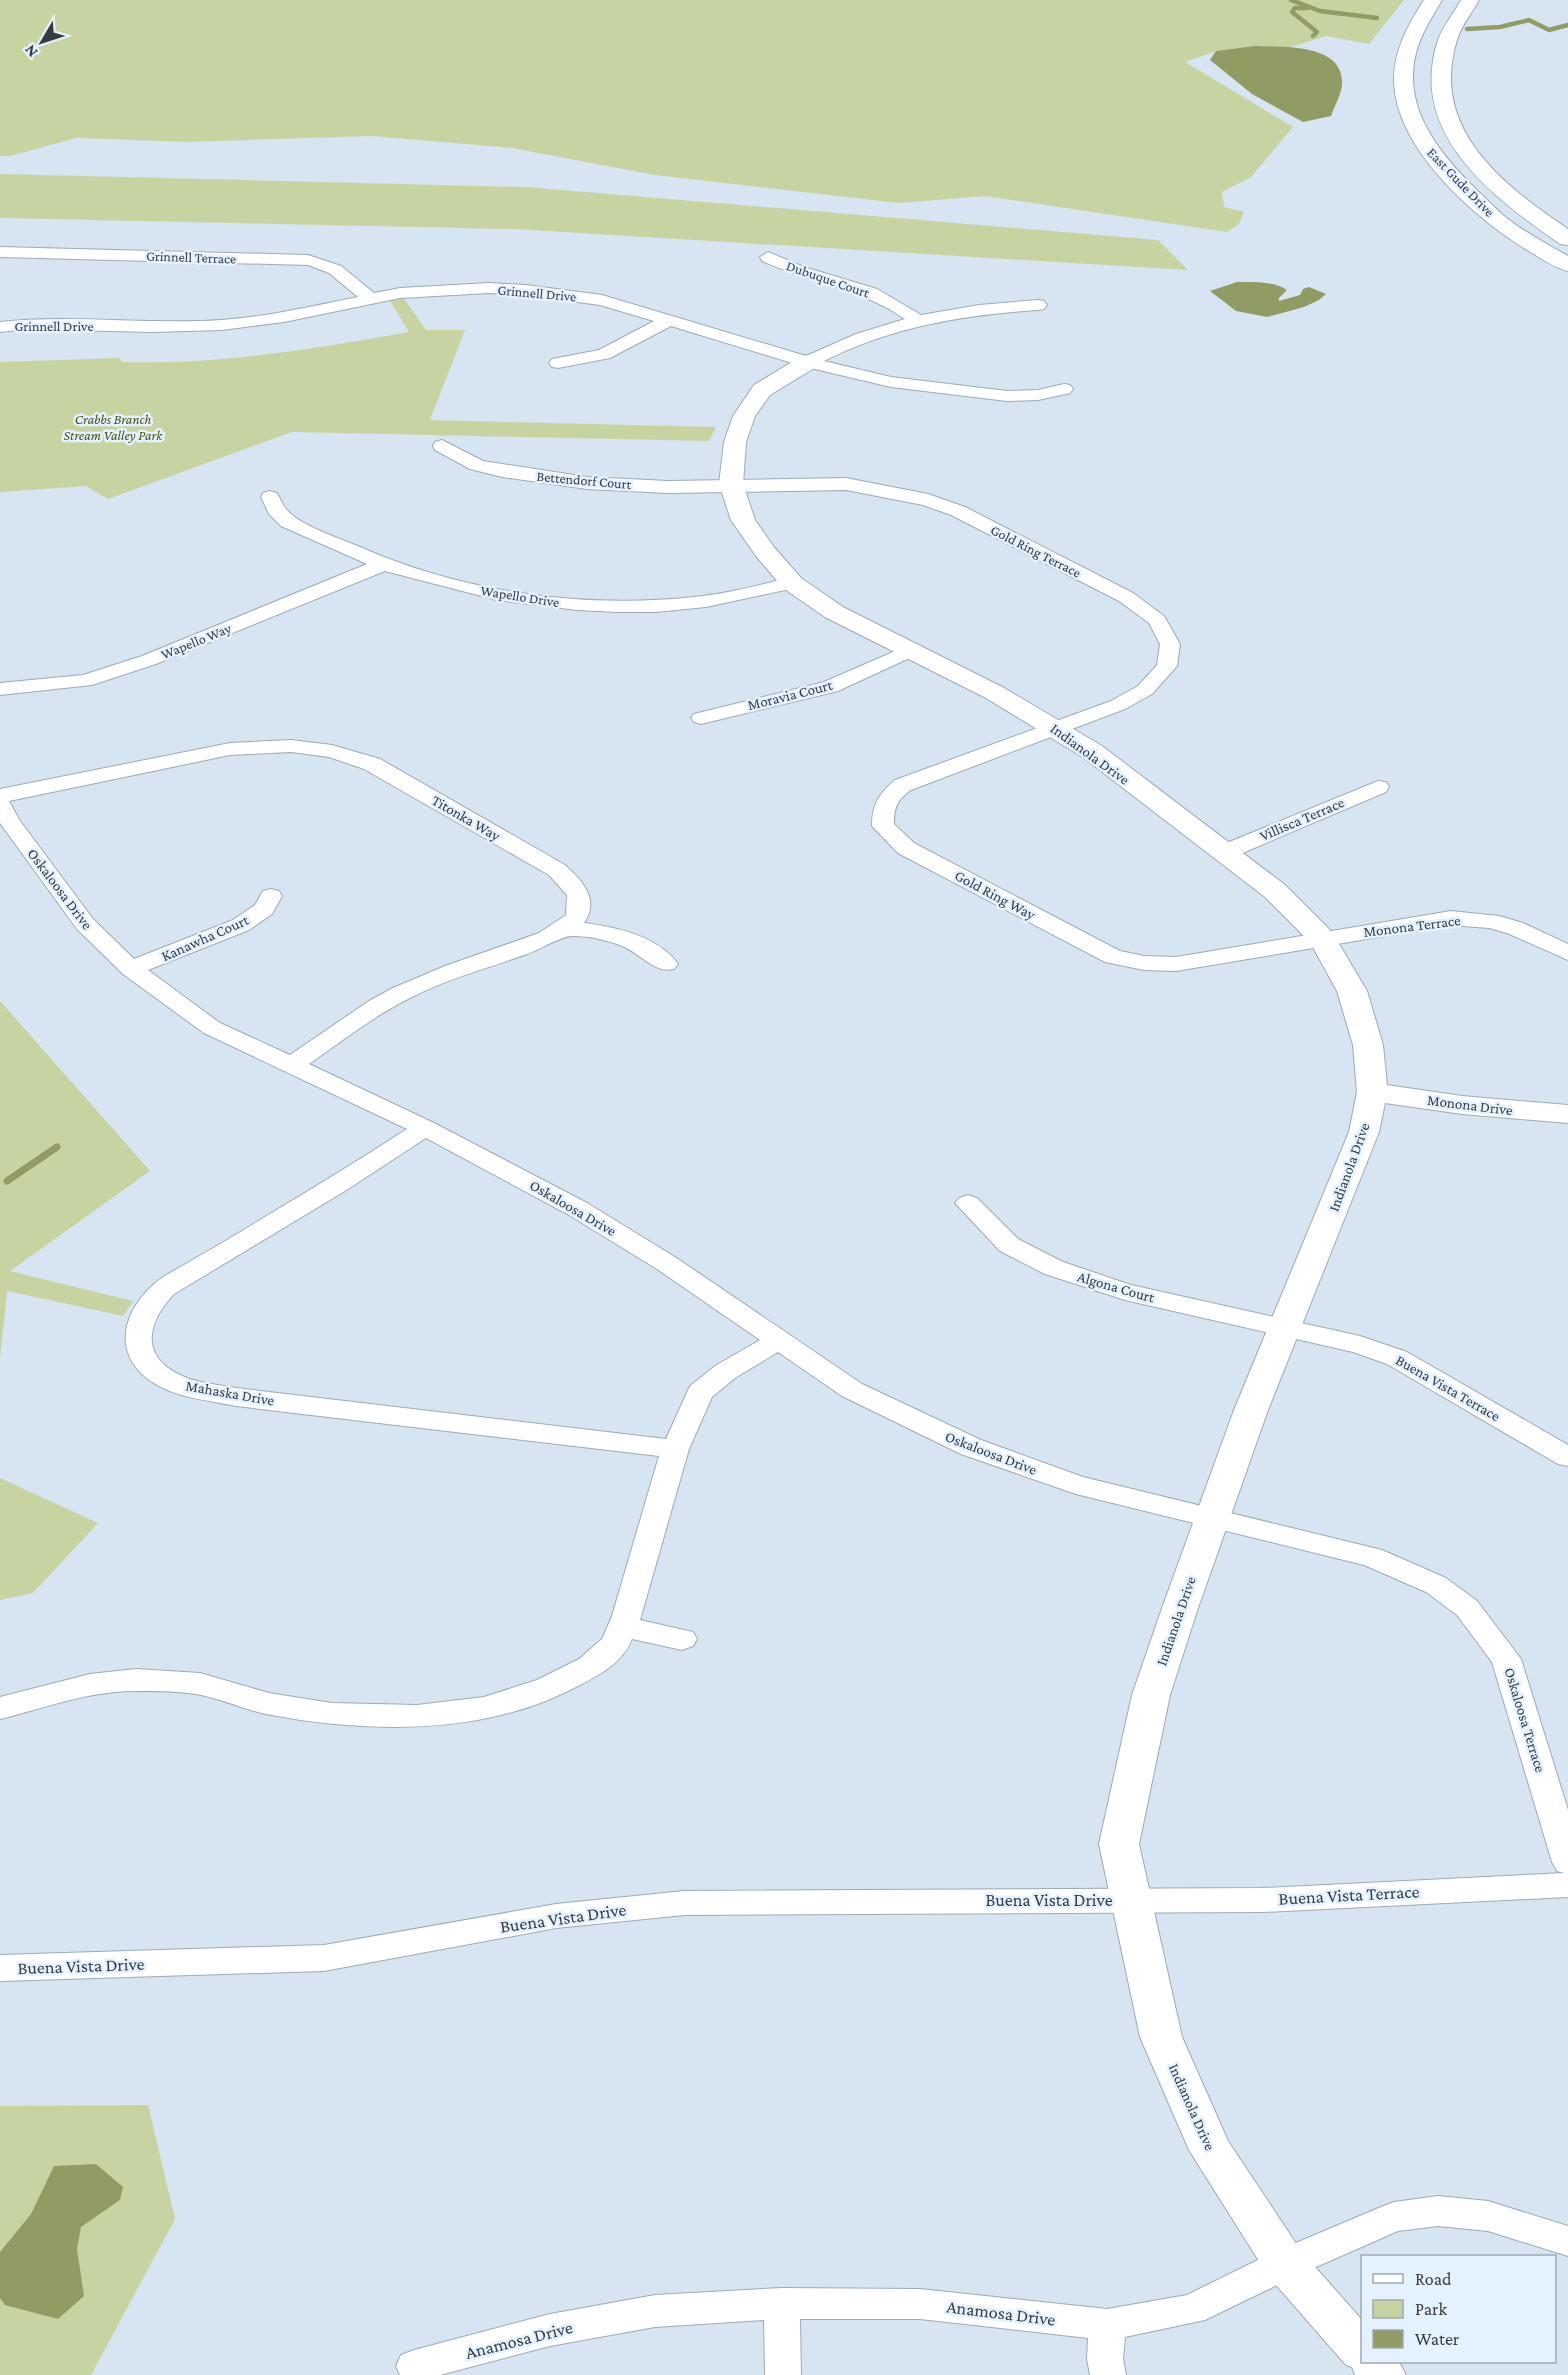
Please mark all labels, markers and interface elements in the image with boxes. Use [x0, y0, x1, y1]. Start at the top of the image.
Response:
north arrow [12, 12, 72, 72]
text: N [21, 41, 41, 61]
street label: East Gude Drive [1424, 144, 1498, 220]
street label: Grinnell Terrace [146, 247, 236, 267]
street label: Dubuque Court [784, 257, 872, 301]
street label: Grinnell Drive [497, 282, 577, 304]
street label: Grinnell Drive [14, 318, 94, 334]
park label: Crabbs Branch Stream Valley Park [64, 411, 163, 443]
street label: Bettendorf Court [536, 468, 632, 492]
street label: Gold Ring Terrace [988, 521, 1084, 581]
street label: Wapello Drive [479, 582, 561, 610]
street label: Wapello Way [159, 619, 234, 662]
street label: Moravia Court [746, 676, 835, 713]
street label: Indianola Drive [1048, 720, 1133, 788]
street label: Titonka Way [429, 792, 503, 845]
street label: Villisca Terrace [1257, 794, 1347, 844]
street label: Oskaloosa Drive [24, 845, 96, 933]
street label: Gold Ring Way [952, 867, 1038, 924]
street label: Kanawha Court [159, 911, 252, 964]
street label: Monona Terrace [1363, 912, 1462, 940]
street label: Monona Drive [1426, 1092, 1514, 1118]
street label: Indianola Drive [1326, 1120, 1373, 1214]
street label: Oskaloosa Drive [527, 1177, 619, 1239]
street label: Algona Court [1075, 1268, 1157, 1307]
street label: Buena Vista Terrace [1393, 1352, 1503, 1425]
street label: Mahaska Drive [184, 1377, 276, 1409]
street label: Oskaloosa Drive [943, 1428, 1040, 1478]
street label: Indianola Drive [1153, 1574, 1199, 1668]
street label: Oskaloosa Terrace [1501, 1666, 1549, 1775]
street label: Buena Vista Terrace [1278, 1881, 1420, 1909]
street label: Buena Vista Drive [985, 1890, 1113, 1910]
street label: Buena Vista Drive [499, 1899, 627, 1937]
street label: Buena Vista Drive [17, 1954, 145, 1978]
street label: Indianola Drive [1166, 2061, 1218, 2153]
legend [1361, 2255, 1556, 2363]
text: Road [1415, 2269, 1452, 2289]
street label: Anamosa Drive [945, 2296, 1057, 2330]
text: Park [1415, 2299, 1447, 2319]
street label: Anamosa Drive [463, 2317, 575, 2363]
text: Water [1415, 2329, 1460, 2349]

